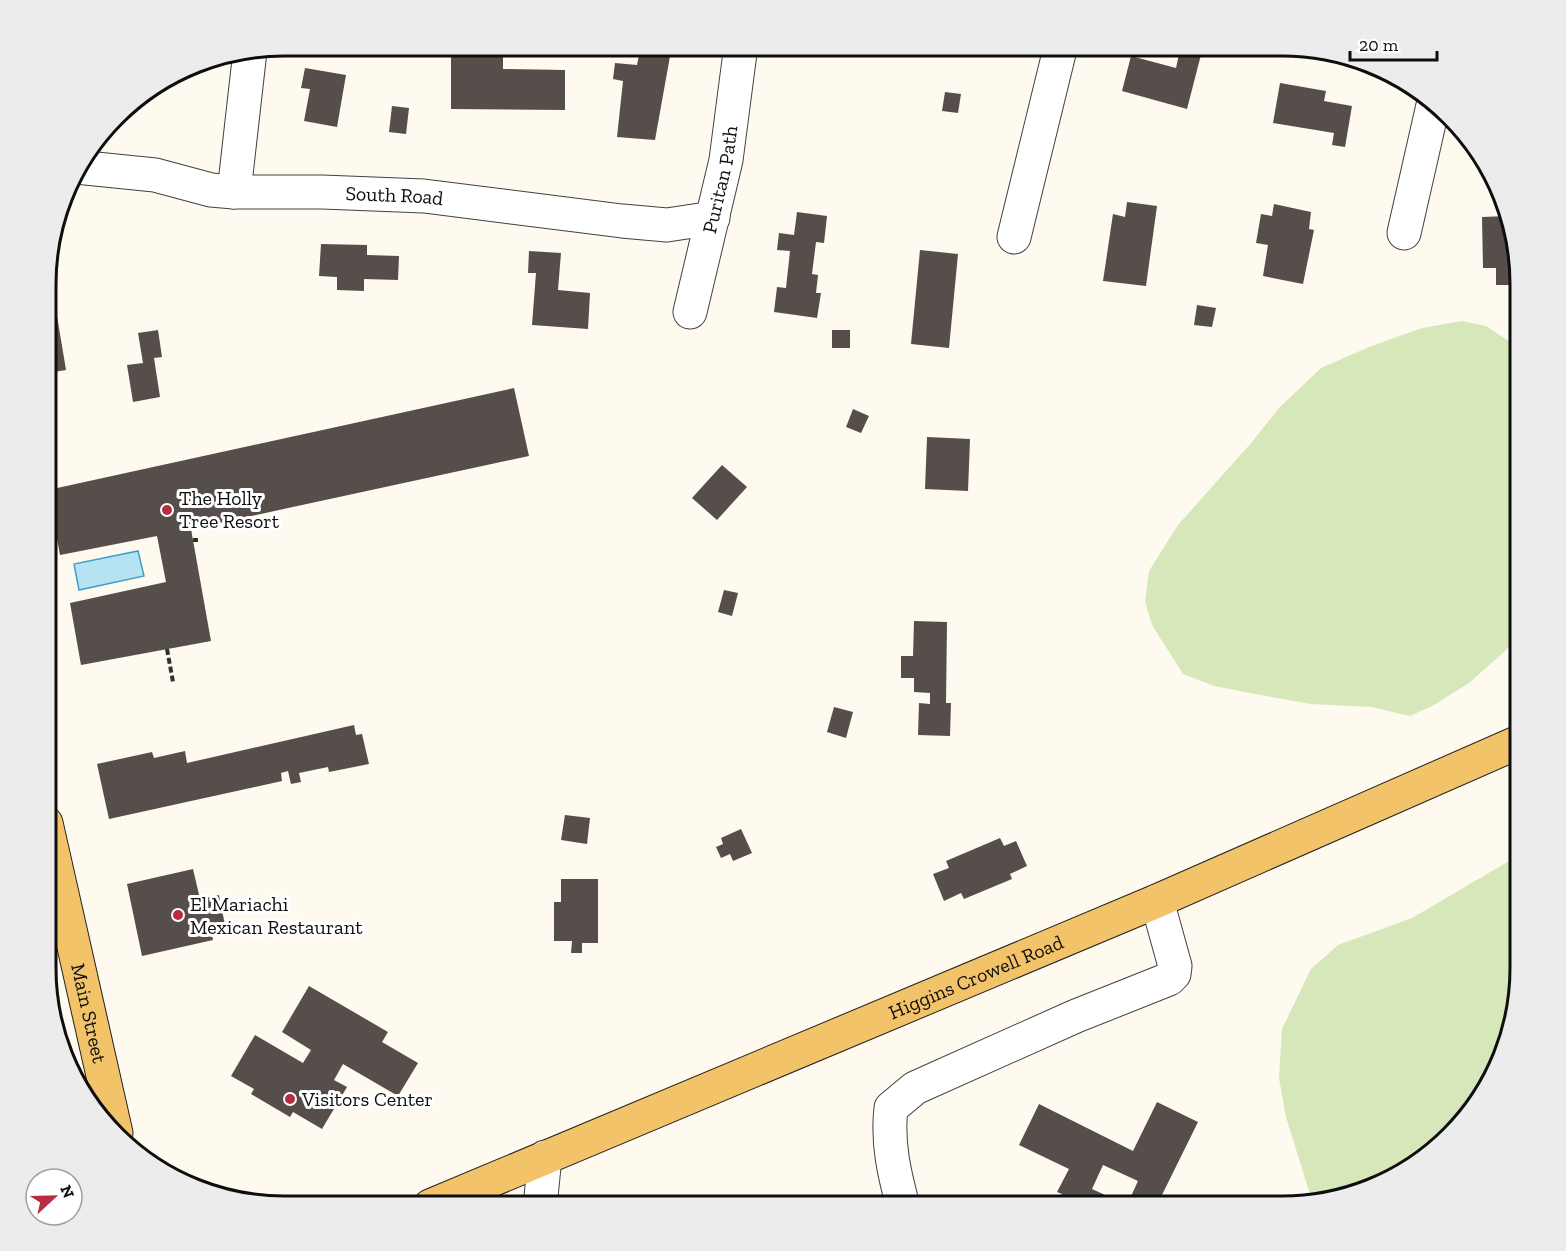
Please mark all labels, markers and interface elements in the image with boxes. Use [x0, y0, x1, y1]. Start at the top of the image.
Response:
scale bar [1350, 24, 1437, 62]
text: 20 m [1359, 34, 1399, 56]
street label: Puritan Path [697, 123, 742, 236]
street label: South Road [345, 181, 445, 210]
place label: The Holly Tree Resort [179, 486, 280, 533]
marker: The Holly Tree Resort [160, 503, 174, 517]
place label: El Mariachi Mexican Restaurant [190, 892, 363, 939]
marker: El Mariachi Mexican Restaurant [171, 908, 185, 922]
street label: Higgins Crowell Road [885, 930, 1067, 1024]
street label: Main Street [66, 961, 112, 1066]
place label: Visitors Center [301, 1087, 433, 1111]
marker: Visitors Center [283, 1092, 297, 1106]
north arrow [24, 1167, 84, 1227]
text: N [56, 1182, 79, 1201]

